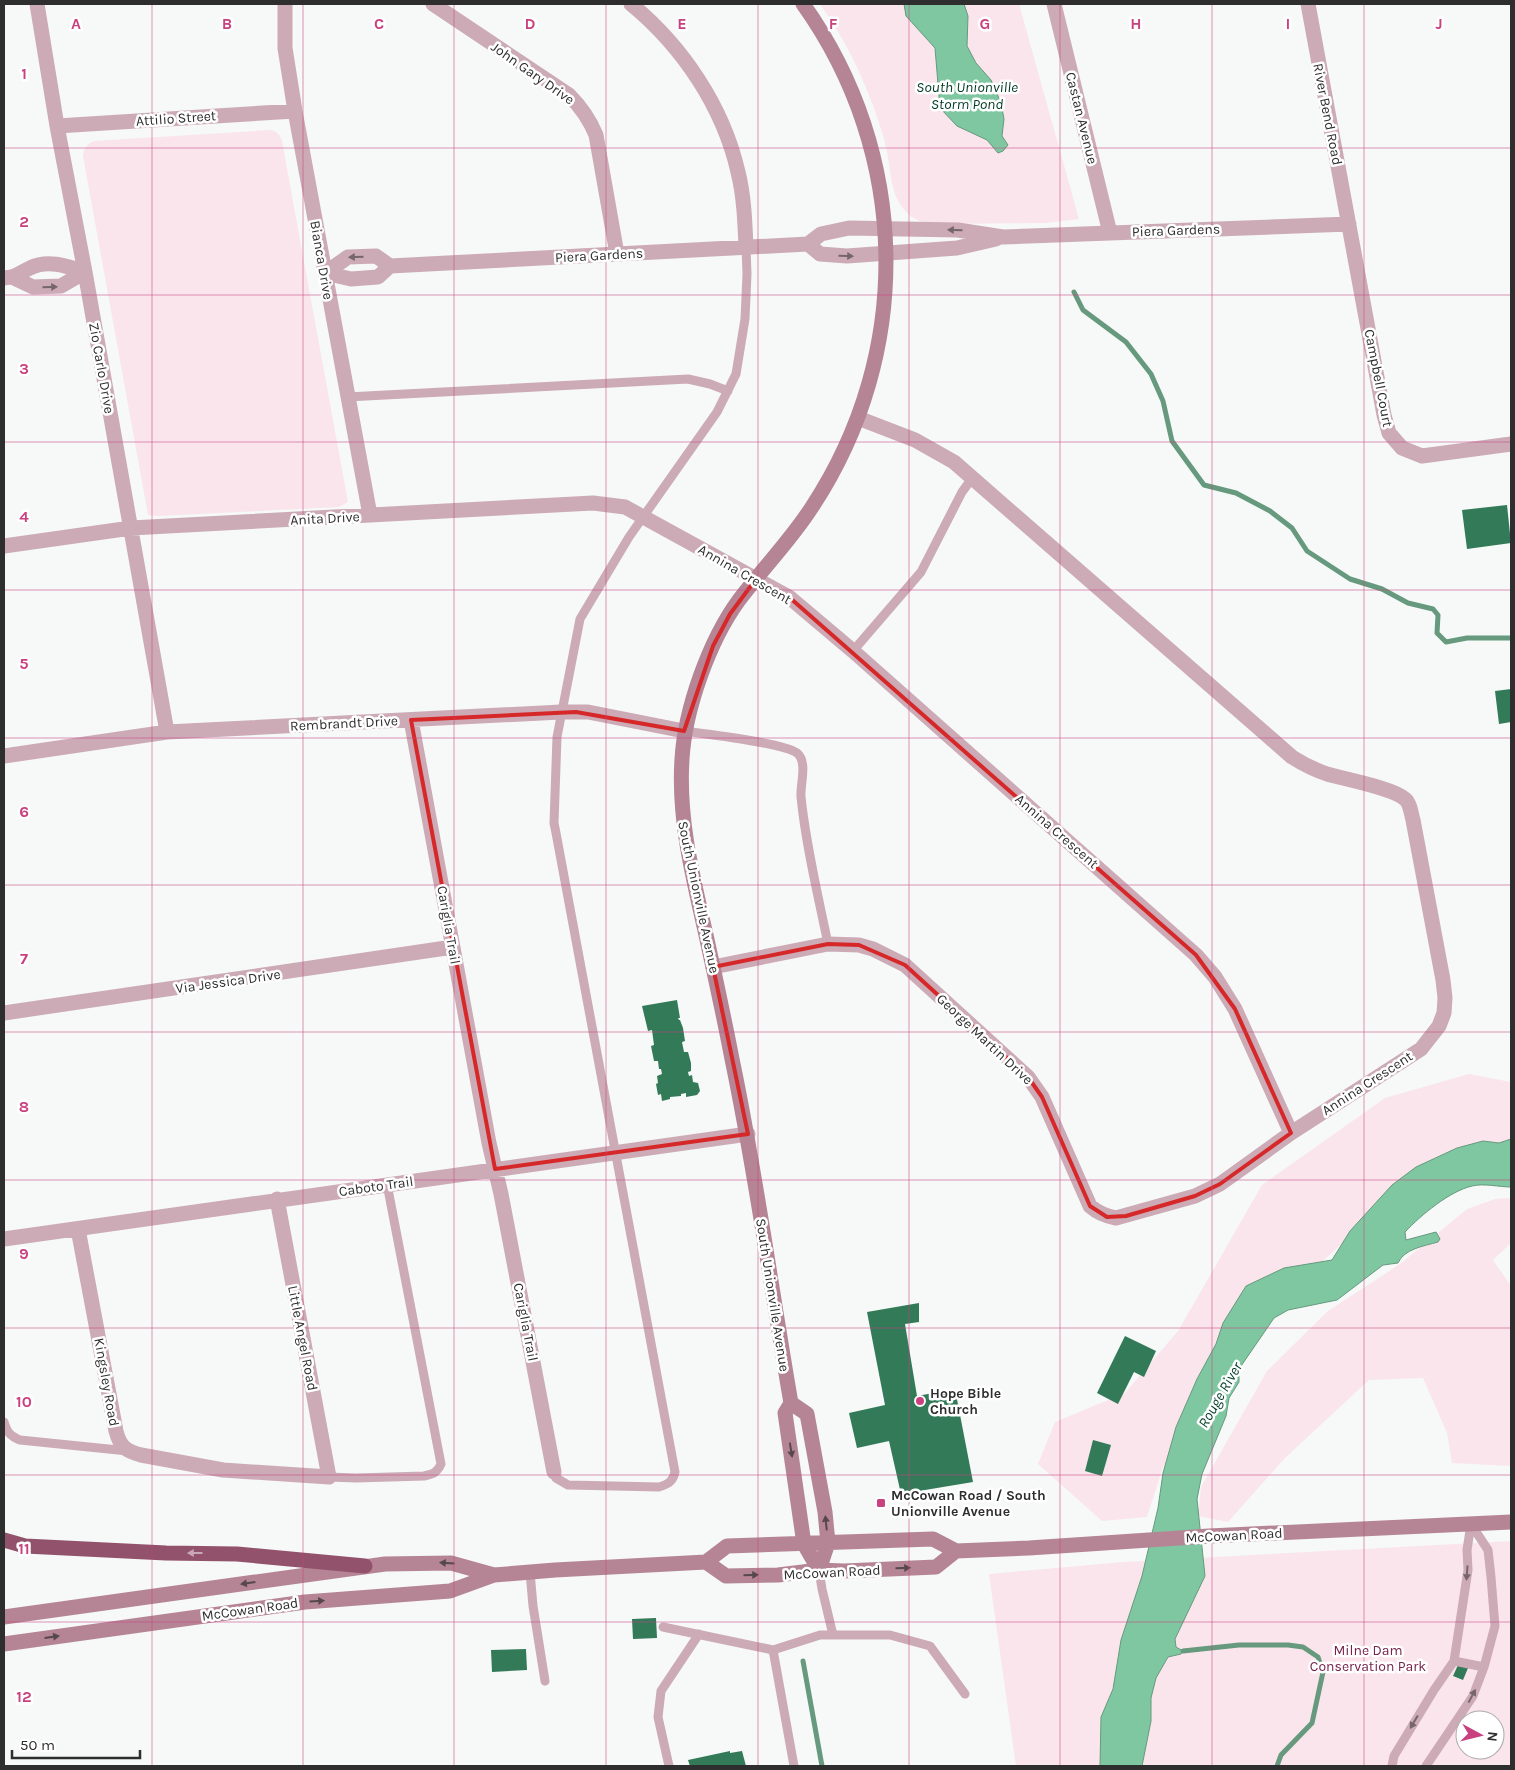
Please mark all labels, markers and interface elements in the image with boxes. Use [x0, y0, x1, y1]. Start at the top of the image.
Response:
text: A [71, 14, 81, 33]
text: B [222, 14, 232, 33]
text: C [374, 14, 384, 33]
text: D [525, 14, 536, 33]
text: E [677, 14, 687, 33]
text: F [829, 14, 838, 33]
text: G [980, 14, 990, 33]
text: H [1130, 14, 1142, 33]
text: I [1286, 14, 1290, 33]
text: J [1435, 14, 1443, 33]
street label: John Gary Drive [488, 38, 578, 108]
street label: River Bend Road [1309, 62, 1346, 167]
text: 1 [21, 64, 27, 83]
street label: Castan Avenue [1062, 70, 1101, 166]
water label: South Unionville Storm Pond [916, 78, 1018, 113]
street label: Attilio Street [135, 107, 217, 130]
text: 2 [19, 212, 29, 231]
street label: Bianca Drive [306, 219, 337, 301]
street label: Piera Gardens [1132, 220, 1220, 241]
one-way arrow [947, 226, 963, 234]
street label: Piera Gardens [555, 245, 644, 266]
one-way arrow [838, 252, 854, 260]
one-way arrow [348, 253, 364, 261]
one-way arrow [43, 283, 59, 291]
street label: Zio Carlo Drive [85, 321, 118, 415]
street label: Campbell Court [1361, 328, 1396, 428]
text: 3 [19, 359, 29, 378]
text: 4 [19, 507, 29, 526]
street label: Anita Drive [290, 508, 360, 529]
street label: Annina Crescent [695, 541, 794, 608]
text: 5 [19, 654, 29, 673]
street label: Rembrandt Drive [290, 712, 398, 735]
street label: Annina Crescent [1012, 791, 1102, 872]
text: 6 [19, 802, 29, 821]
street label: South Unionville Avenue [674, 819, 723, 975]
street label: Cariglia Trail [433, 885, 464, 966]
text: 7 [20, 949, 28, 968]
street label: Via Jessica Drive [175, 966, 282, 997]
street label: George Martin Drive [933, 990, 1036, 1088]
street label: Annina Crescent [1319, 1048, 1416, 1119]
text: 8 [19, 1097, 29, 1116]
street label: Caboto Trail [338, 1173, 415, 1200]
street label: South Unionville Avenue [752, 1217, 793, 1373]
text: 9 [19, 1244, 29, 1263]
street label: Cariglia Trail [510, 1281, 541, 1363]
street label: Little Angel Road [284, 1284, 321, 1392]
street label: Kingsley Road [90, 1337, 123, 1428]
water label: Rouge River [1194, 1358, 1246, 1431]
place label: Hope Bible Church [930, 1385, 1001, 1418]
text: 10 [16, 1392, 32, 1411]
marker: Hope Bible Church [914, 1395, 926, 1407]
one-way arrow [787, 1442, 795, 1458]
place label: McCowan Road / South Unionville Avenue [891, 1487, 1046, 1520]
marker: McCowan Road / South Unionville Avenue [875, 1497, 887, 1509]
one-way arrow [822, 1514, 830, 1530]
street label: McCowan Road [1185, 1524, 1283, 1547]
text: 11 [18, 1539, 30, 1558]
one-way arrow [187, 1549, 203, 1557]
one-way arrow [439, 1559, 455, 1567]
street label: McCowan Road [783, 1561, 881, 1584]
one-way arrow [895, 1564, 911, 1572]
one-way arrow [1462, 1565, 1470, 1581]
one-way arrow [743, 1571, 759, 1579]
one-way arrow [239, 1579, 255, 1587]
street label: McCowan Road [201, 1594, 299, 1625]
one-way arrow [309, 1596, 325, 1604]
one-way arrow [44, 1633, 60, 1641]
park label: Milne Dam Conservation Park [1310, 1642, 1426, 1675]
text: 12 [16, 1687, 32, 1706]
one-way arrow [1468, 1689, 1476, 1703]
north arrow [1455, 1710, 1505, 1760]
one-way arrow [1410, 1716, 1419, 1729]
scale bar [12, 1728, 140, 1760]
text: N [1483, 1731, 1501, 1743]
text: 50 m [20, 1736, 55, 1754]

